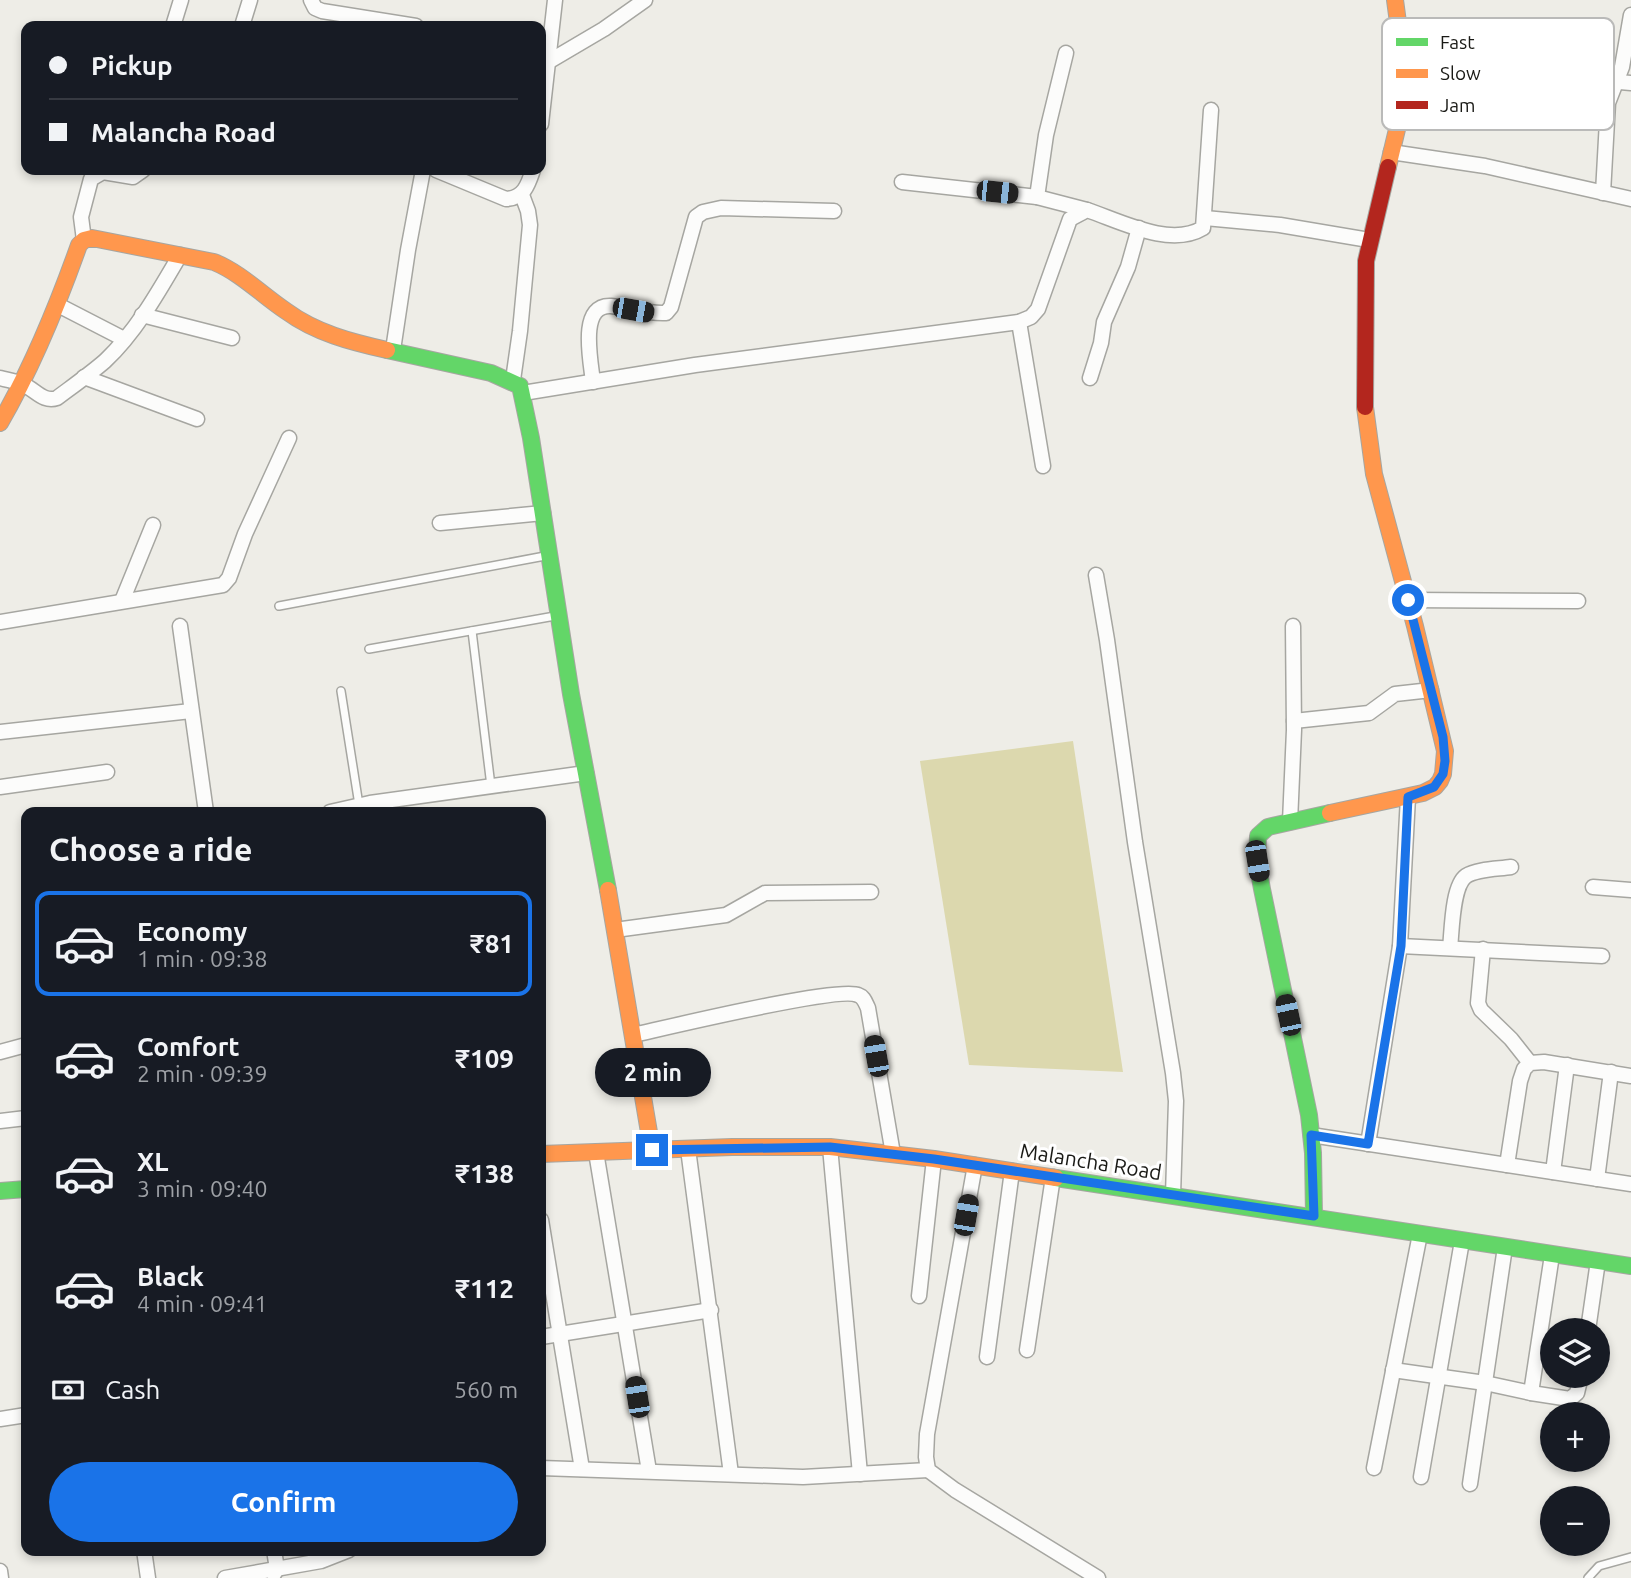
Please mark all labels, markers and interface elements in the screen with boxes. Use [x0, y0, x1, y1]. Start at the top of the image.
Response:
legend [1382, 18, 1614, 130]
text: Fast [1440, 31, 1475, 53]
text: Pickup [91, 51, 173, 80]
text: Slow [1440, 62, 1481, 84]
text: Jam [1440, 94, 1476, 116]
text: Malancha Road [91, 118, 276, 147]
car [976, 179, 1019, 205]
car [611, 296, 656, 324]
route start [1392, 584, 1424, 616]
text: Choose a ride [49, 831, 252, 867]
car [1244, 839, 1271, 883]
icon: car [53, 912, 116, 975]
text: Economy [137, 917, 247, 946]
text: ₹81 [470, 929, 514, 958]
text: 1 min · 09:38 [137, 946, 268, 971]
car [1274, 992, 1303, 1038]
icon: car [53, 1027, 116, 1090]
text: Comfort [137, 1032, 240, 1061]
car [863, 1033, 890, 1079]
text: ₹109 [455, 1044, 514, 1073]
callout: 2 min [594, 1048, 710, 1098]
text: 2 min [624, 1060, 682, 1085]
text: 2 min · 09:39 [137, 1061, 268, 1086]
route end [636, 1134, 668, 1166]
street label: Malancha Road [1018, 1138, 1164, 1184]
icon: car [53, 1142, 116, 1205]
text: XL [137, 1147, 168, 1176]
text: ₹138 [455, 1159, 514, 1188]
text: 3 min · 09:40 [137, 1176, 268, 1201]
car [953, 1192, 980, 1238]
icon: car [53, 1257, 116, 1320]
text: Black [137, 1262, 204, 1291]
text: ₹112 [455, 1274, 514, 1303]
text: 4 min · 09:41 [137, 1291, 268, 1316]
map controls [1540, 1318, 1610, 1556]
button: layers [1540, 1318, 1610, 1388]
icon: cash [49, 1371, 87, 1409]
text: Cash [105, 1375, 160, 1404]
car [624, 1375, 651, 1419]
text: 560 m [454, 1377, 518, 1402]
button: + [1540, 1402, 1610, 1472]
button: Confirm [49, 1462, 518, 1542]
button: − [1540, 1486, 1610, 1556]

